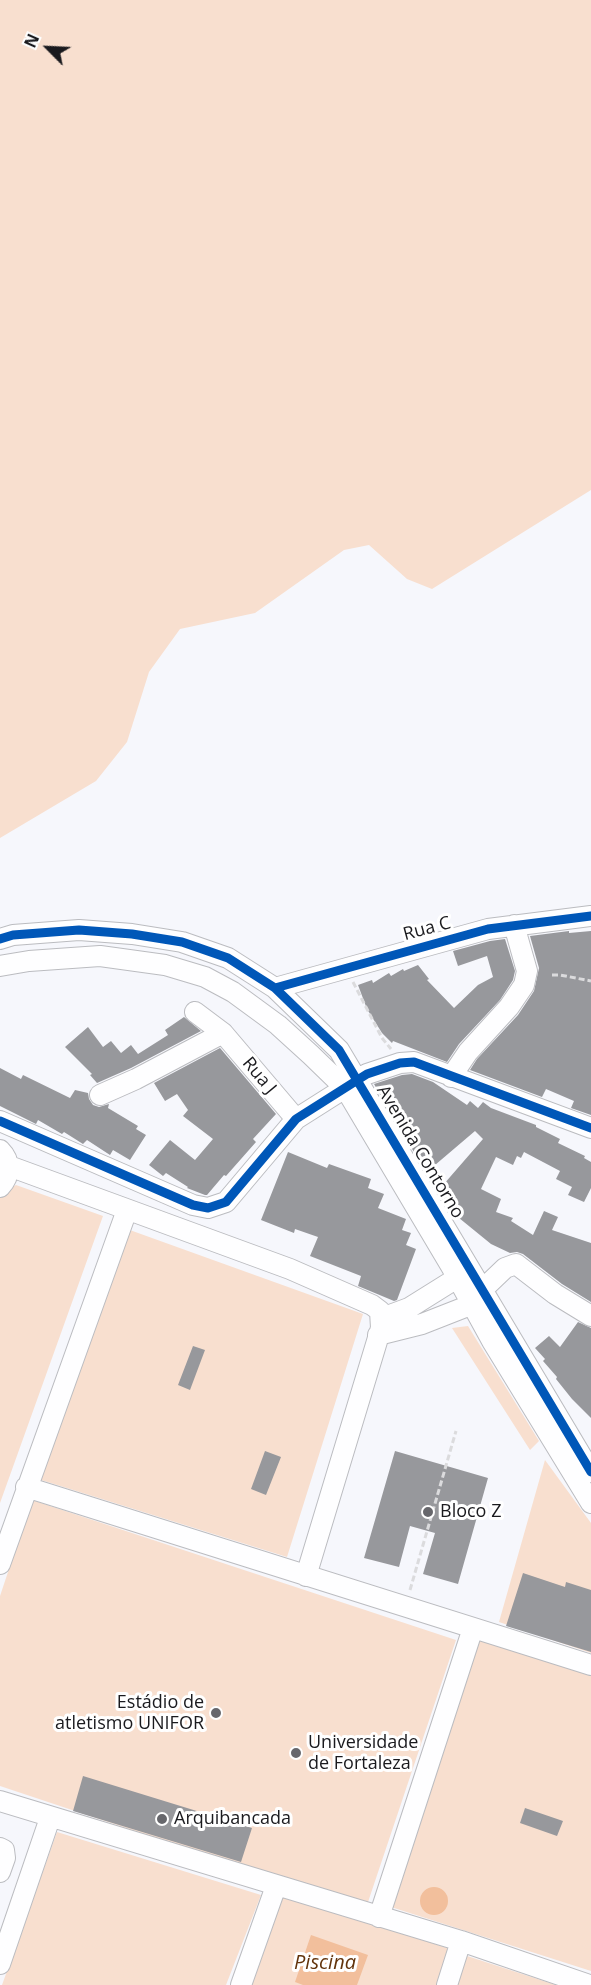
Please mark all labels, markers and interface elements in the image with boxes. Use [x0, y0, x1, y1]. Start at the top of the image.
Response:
north arrow [18, 18, 78, 78]
text: N [19, 30, 44, 51]
street label: Rua C [401, 912, 453, 946]
street label: Rua J [237, 1053, 281, 1099]
street label: Avenida Contorno [372, 1082, 468, 1222]
place label: Bloco Z [440, 1501, 501, 1523]
marker: Bloco Z [421, 1505, 435, 1519]
place label: Estádio de atletismo UNIFOR [55, 1692, 204, 1734]
marker: Estádio de atletismo UNIFOR [209, 1706, 223, 1720]
place label: Universidade de Fortaleza [308, 1732, 418, 1774]
marker: Universidade de Fortaleza [289, 1746, 303, 1760]
place label: Arquibancada [174, 1808, 291, 1830]
marker: Arquibancada [155, 1812, 169, 1826]
water label: Piscina [294, 1951, 356, 1975]

